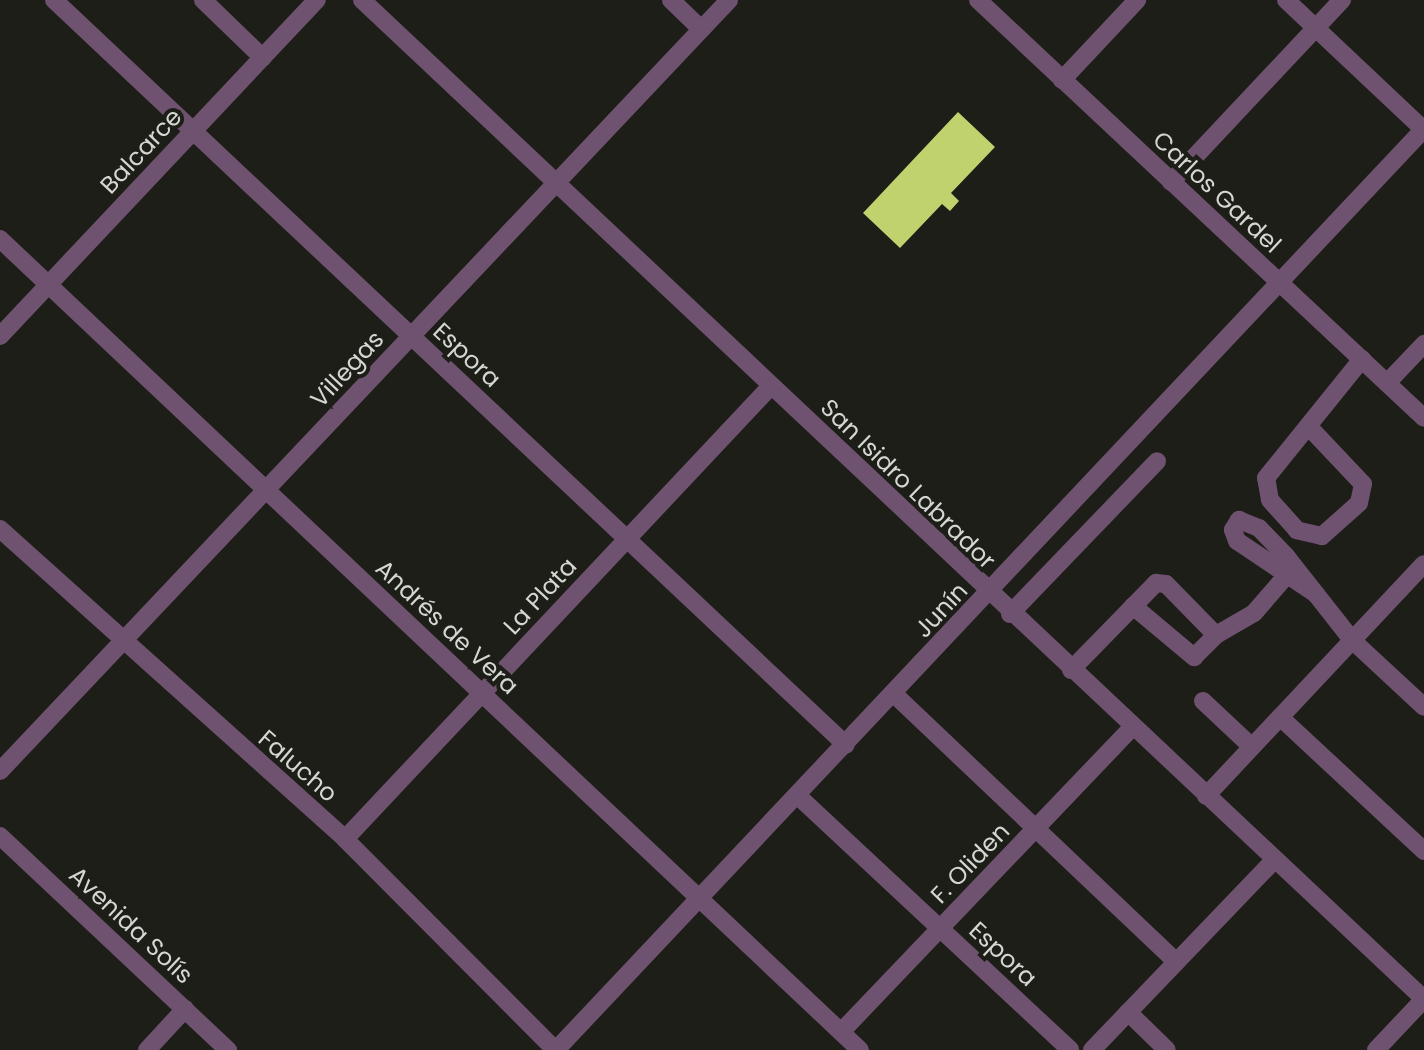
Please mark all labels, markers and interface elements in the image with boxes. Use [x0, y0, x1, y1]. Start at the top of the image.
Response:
street label: Balcarce [94, 102, 188, 200]
street label: Carlos Gardel [1147, 125, 1287, 259]
street label: Espora [427, 317, 507, 393]
street label: Villegas [304, 325, 390, 413]
street label: San Isidro Labrador [815, 393, 1001, 575]
street label: La Plata [497, 552, 583, 640]
street label: Andrés de Vera [370, 554, 524, 700]
street label: Junín [908, 577, 974, 643]
street label: Falucho [253, 724, 343, 808]
street label: F. Oliden [925, 817, 1015, 909]
street label: Avenida Solís [63, 860, 199, 990]
street label: Espora [963, 916, 1043, 992]

